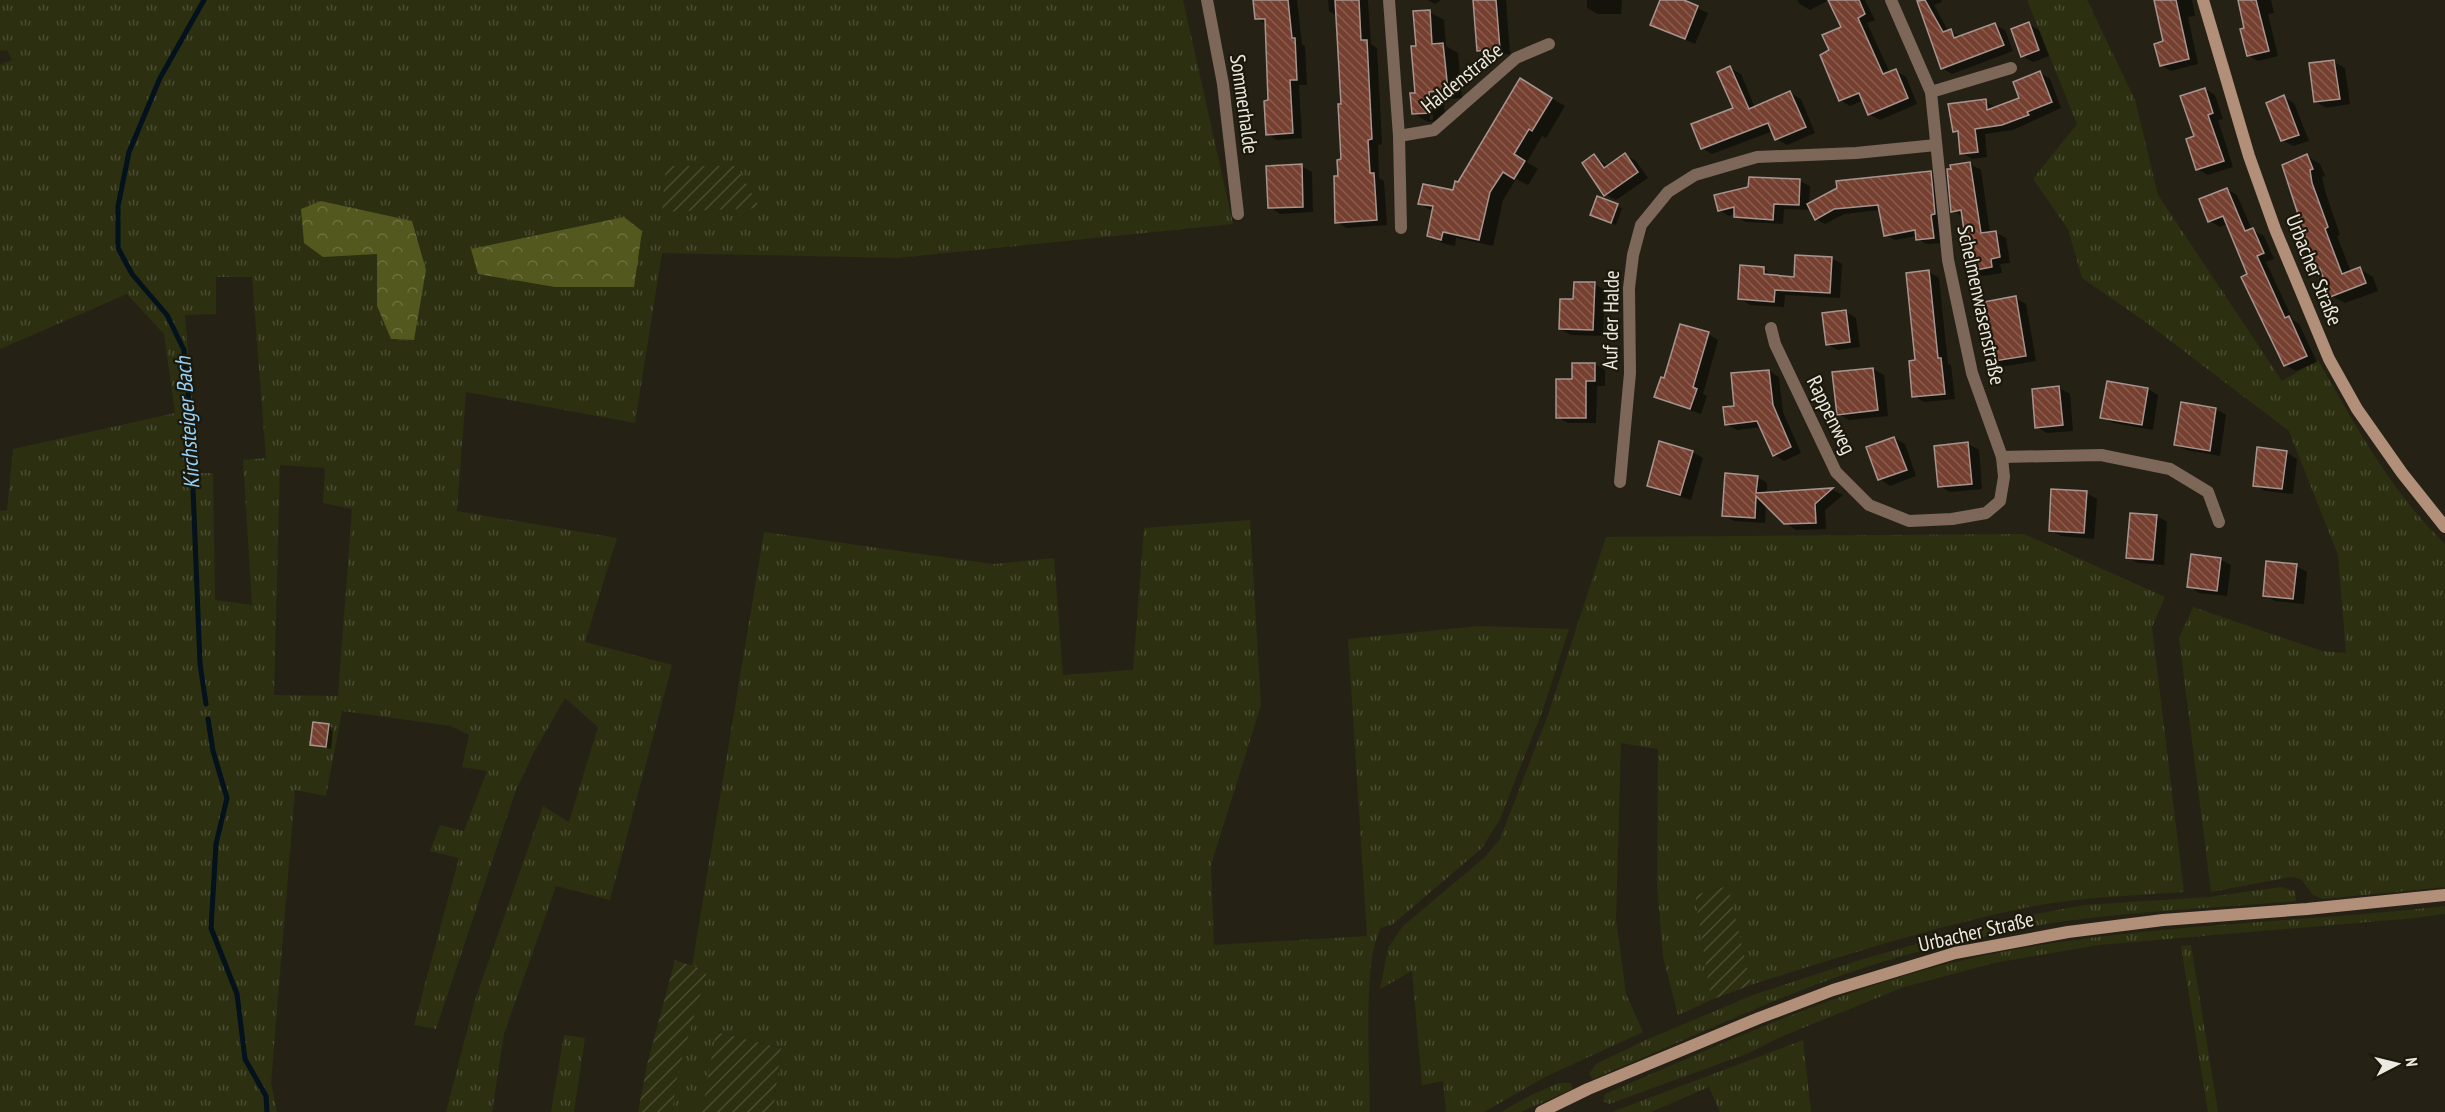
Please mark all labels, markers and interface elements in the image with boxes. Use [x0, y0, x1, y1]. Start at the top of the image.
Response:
street label: Haldenstraße [1415, 36, 1508, 119]
street label: Sommerhalde [1224, 52, 1265, 155]
street label: Urbacher Straße [2280, 210, 2349, 329]
street label: Schelmenwasenstraße [1951, 223, 2012, 387]
street label: Auf der Halde [1596, 270, 1625, 370]
water label: Kirchsteiger Bach [168, 355, 206, 490]
street label: Rappenweg [1801, 371, 1862, 459]
street label: Urbacher Straße [1916, 905, 2036, 958]
north arrow [2367, 1034, 2427, 1094]
text: N [2401, 1057, 2422, 1068]

